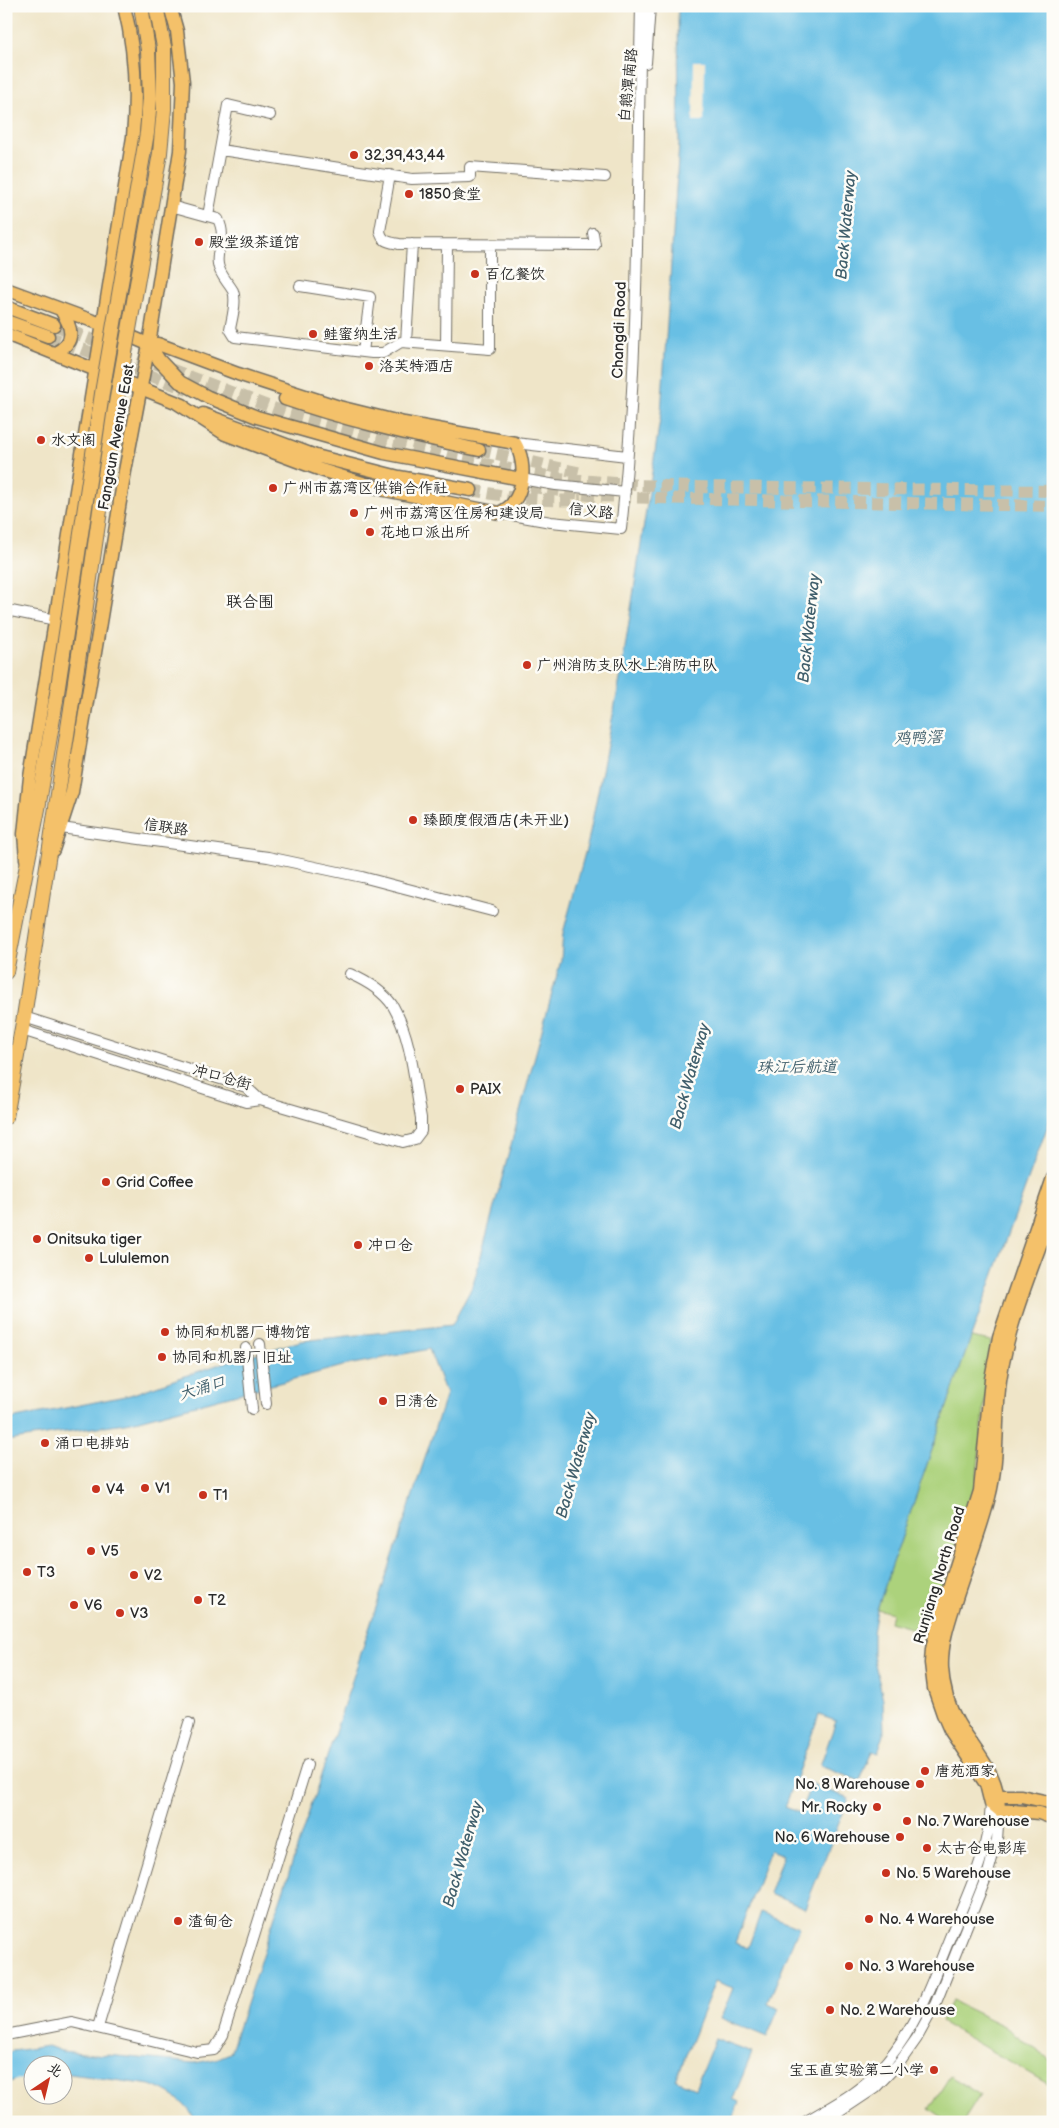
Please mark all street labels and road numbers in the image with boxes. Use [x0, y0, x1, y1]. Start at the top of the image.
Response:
street label: 白鹅潭南路 [615, 47, 642, 123]
street label: Changdi Road [608, 281, 631, 379]
street label: Fangcun Avenue East [94, 362, 139, 512]
street label: 信义路 [568, 500, 614, 523]
street label: 信联路 [142, 815, 190, 840]
street label: 冲口仓街 [190, 1061, 253, 1094]
street label: Runjiang North Road [910, 1504, 969, 1646]

